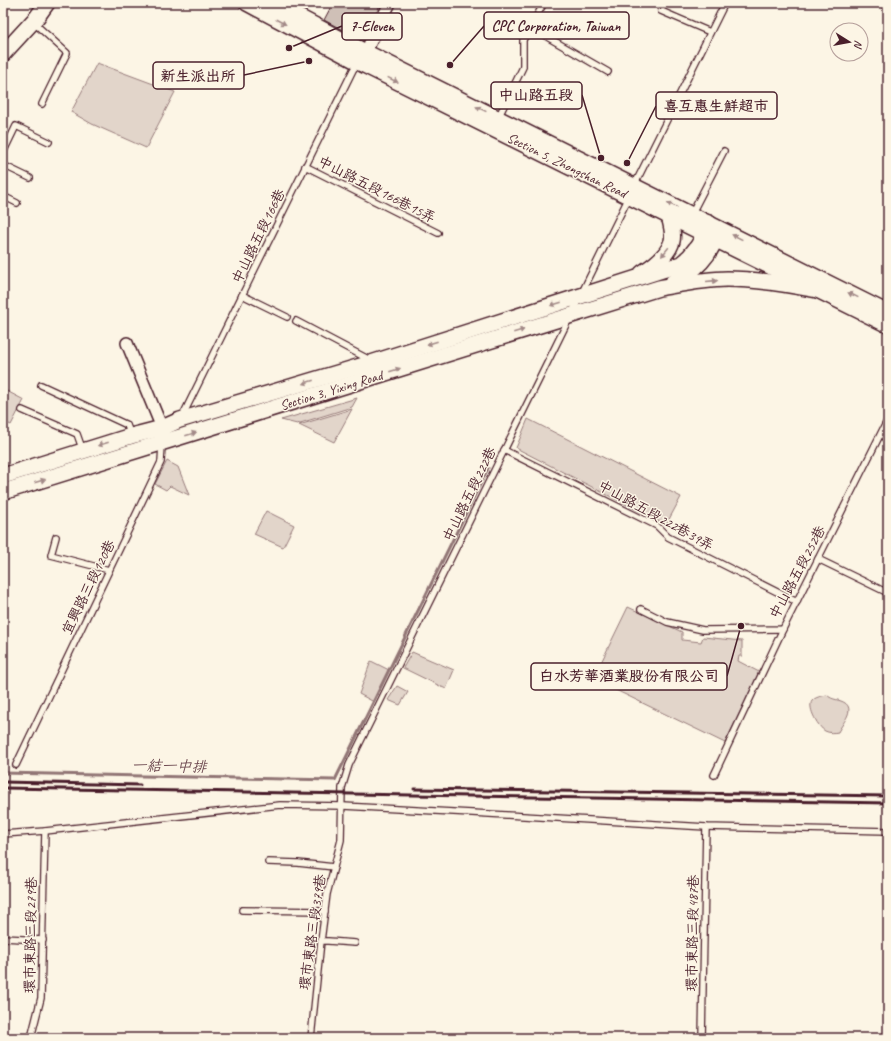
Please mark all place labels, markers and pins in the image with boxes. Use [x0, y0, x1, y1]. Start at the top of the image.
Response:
callout: CPC Corporation, Taiwan [484, 12, 629, 39]
callout: 7-Eleven [342, 13, 402, 40]
callout: 新生派出所 [153, 62, 244, 89]
callout: 中山路五段 [491, 82, 582, 109]
callout: 喜互惠生鮮超市 [656, 92, 777, 119]
callout: 白水芳華酒業股份有限公司 [531, 663, 727, 690]

